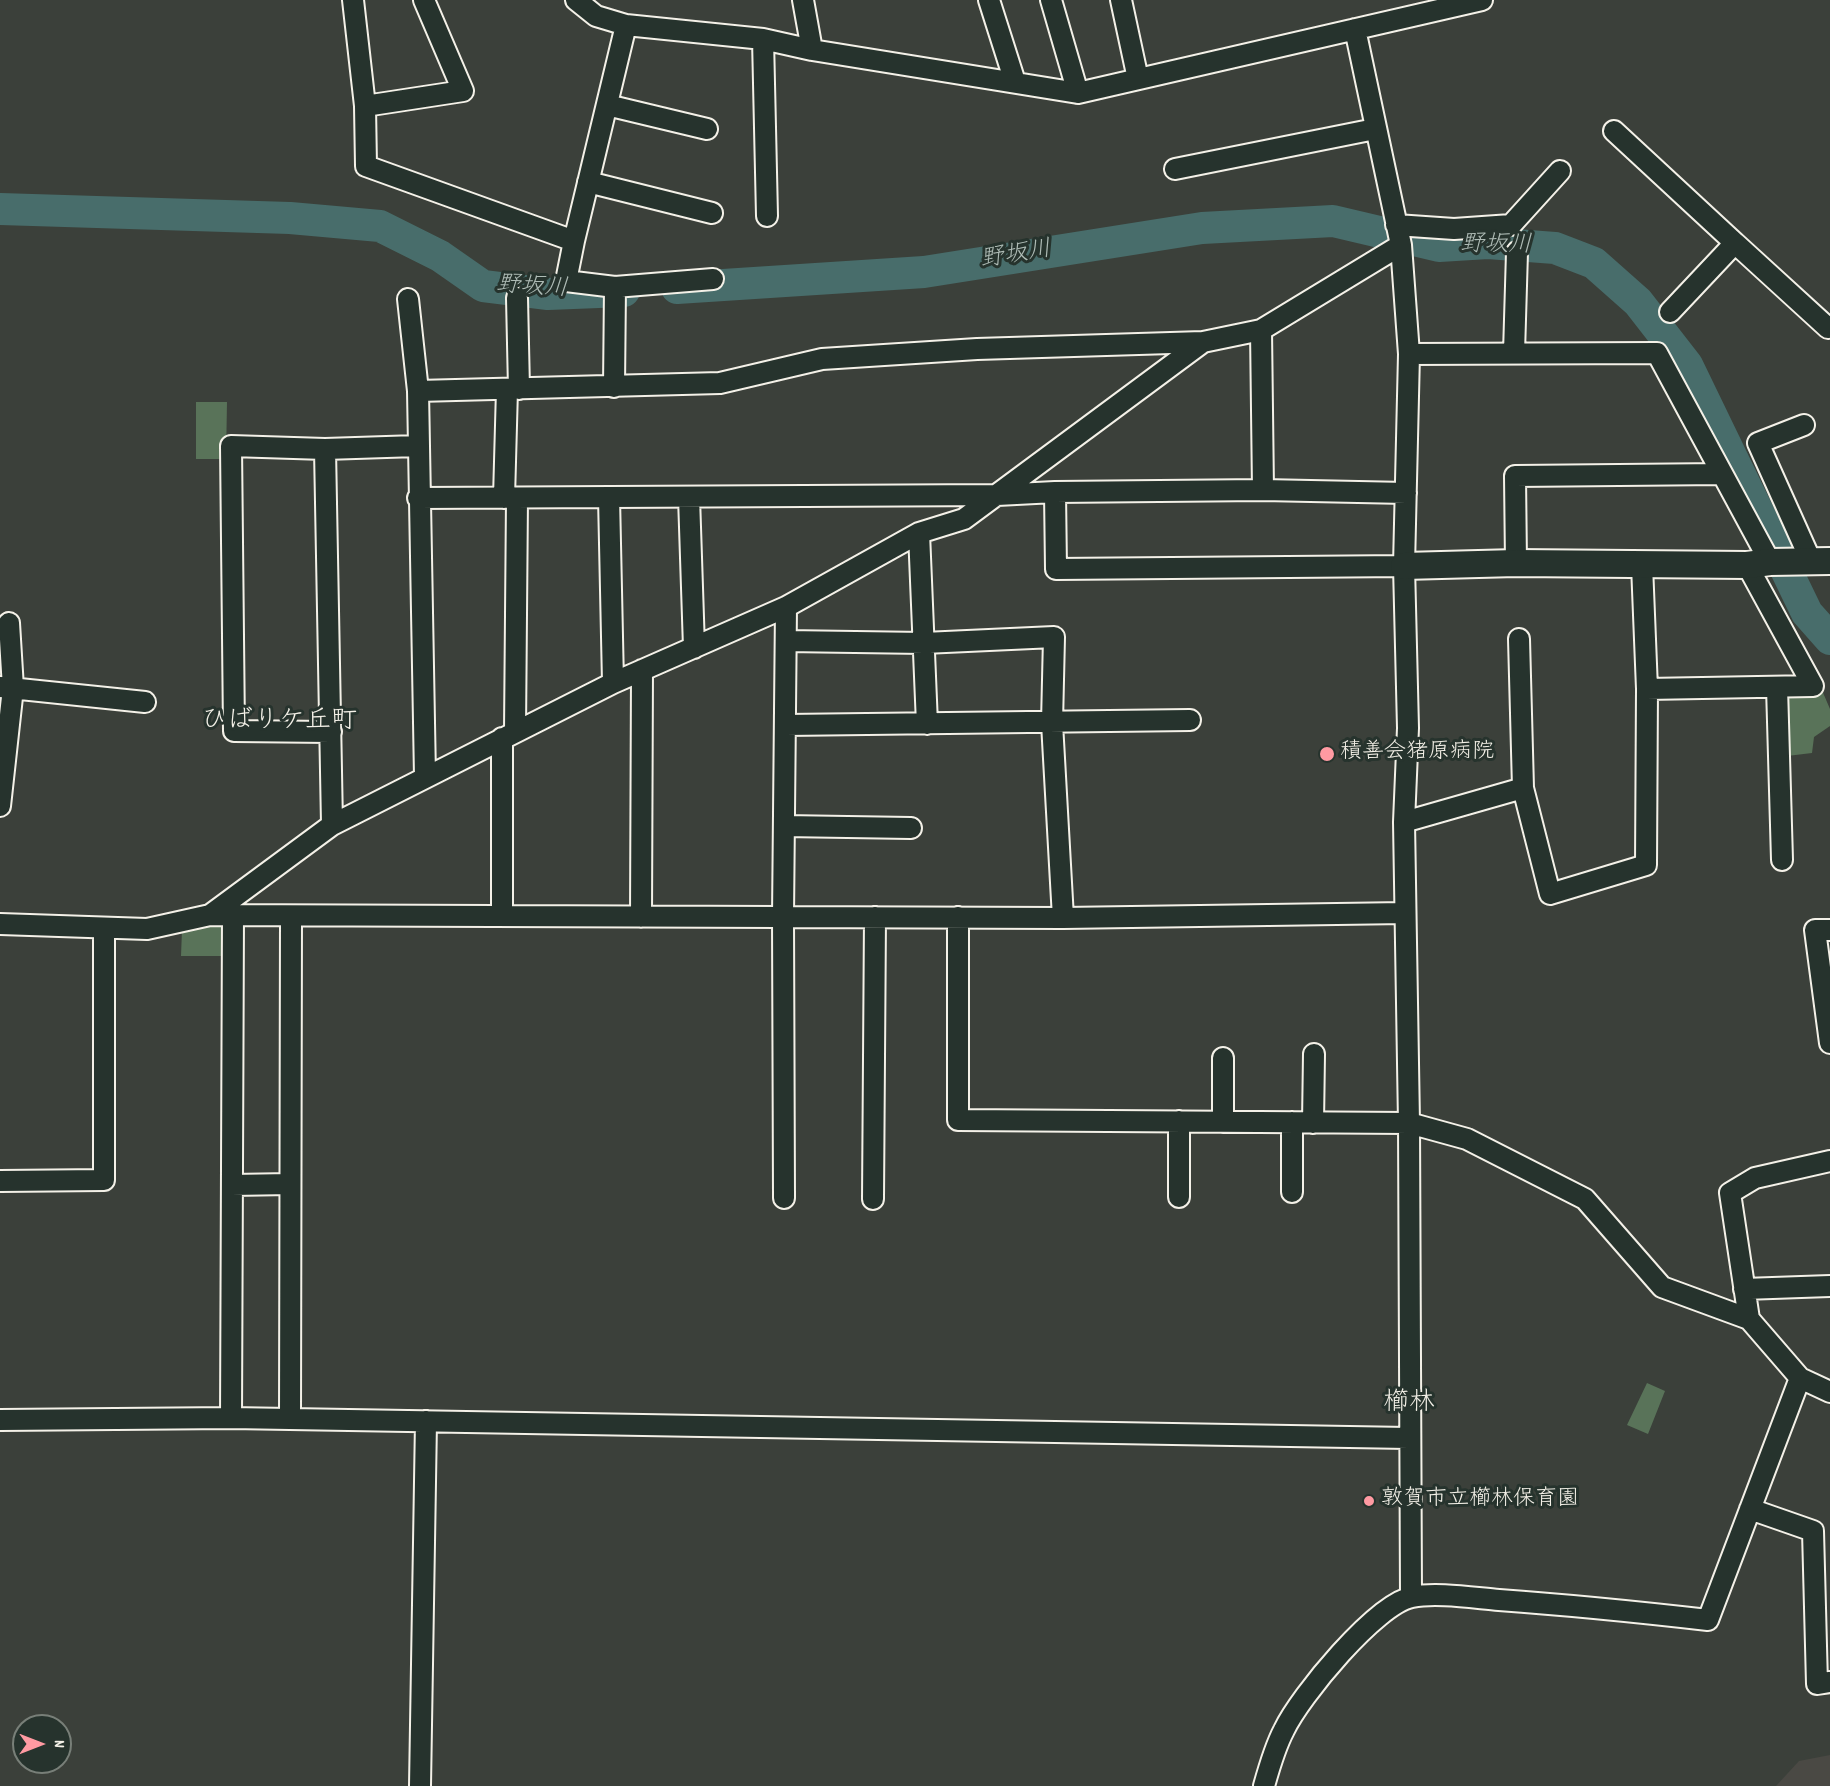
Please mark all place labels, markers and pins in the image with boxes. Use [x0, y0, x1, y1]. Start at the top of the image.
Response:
place label: 積善会猪原病院 [1340, 741, 1494, 767]
marker: 積善会猪原病院 [1318, 745, 1336, 763]
place label: 敦賀市立櫛林保育園 [1381, 1488, 1579, 1514]
marker: 敦賀市立櫛林保育園 [1362, 1494, 1376, 1508]

